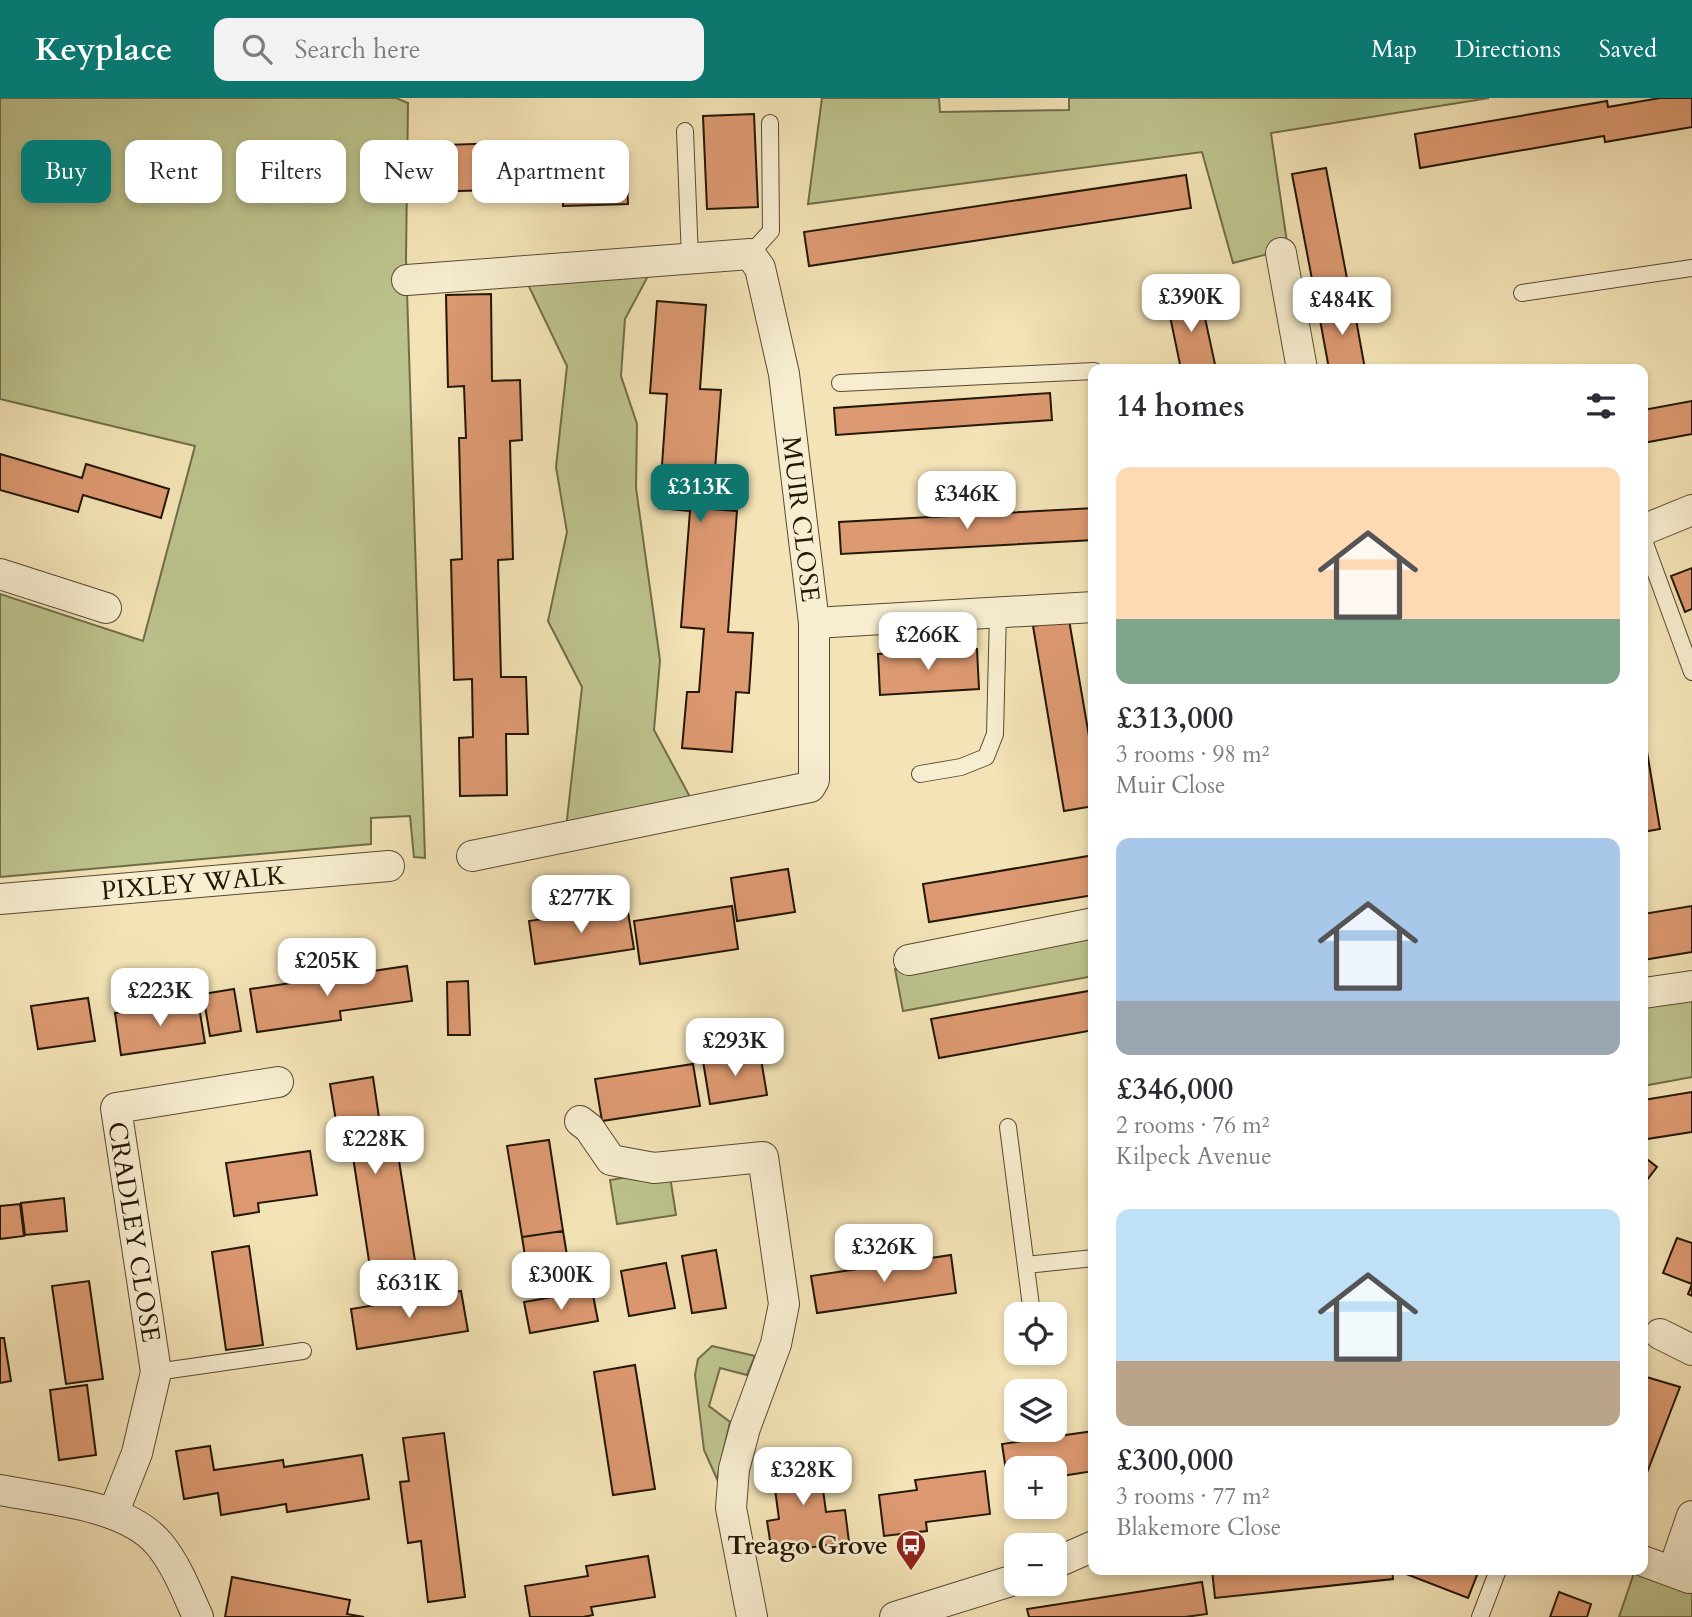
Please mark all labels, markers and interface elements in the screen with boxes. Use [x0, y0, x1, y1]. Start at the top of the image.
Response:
search box [214, 18, 704, 81]
text: Keyplace [35, 27, 172, 72]
icon: search [238, 30, 276, 68]
text: Search here [294, 32, 420, 67]
text: Map [1371, 33, 1417, 66]
text: Directions [1455, 33, 1561, 66]
text: Saved [1599, 33, 1657, 66]
chip: Buy [21, 140, 111, 203]
chip: Rent [125, 140, 222, 203]
chip: Filters [236, 140, 346, 203]
chip: New [360, 140, 458, 203]
chip: Apartment [472, 140, 629, 203]
pin: £390K [1142, 274, 1240, 334]
pin: £484K [1293, 278, 1391, 337]
text: £390K [1158, 281, 1224, 312]
text: £484K [1309, 284, 1375, 315]
text: 14 homes [1116, 386, 1245, 427]
icon: filters [1582, 387, 1620, 425]
street label: MUIR CLOSE [774, 434, 829, 604]
pin: £313K [651, 464, 749, 524]
text: £313K [667, 471, 733, 502]
pin: £346K [918, 472, 1016, 531]
text: £346K [934, 478, 1000, 509]
icon: home [1305, 512, 1431, 638]
pin: £266K [879, 612, 977, 672]
text: £266K [895, 619, 961, 650]
text: £313,000 [1116, 698, 1233, 739]
text: 3 rooms · 98 m² [1116, 739, 1269, 770]
text: Muir Close [1116, 770, 1225, 801]
street label: PIXLEY WALK [100, 857, 288, 908]
pin: £277K [532, 876, 630, 935]
text: £277K [548, 882, 614, 913]
icon: home [1305, 883, 1431, 1009]
pin: £205K [278, 939, 376, 998]
text: £205K [294, 945, 360, 976]
pin: £223K [111, 968, 209, 1028]
text: £223K [127, 975, 193, 1006]
pin: £293K [686, 1018, 784, 1078]
text: £293K [702, 1025, 768, 1056]
text: £346,000 [1116, 1069, 1233, 1110]
text: 2 rooms · 76 m² [1116, 1110, 1269, 1141]
pin: £228K [326, 1116, 424, 1176]
street label: CRADLEY CLOSE [99, 1119, 169, 1345]
text: £228K [342, 1123, 408, 1154]
text: Kilpeck Avenue [1116, 1141, 1272, 1172]
pin: £326K [835, 1224, 933, 1284]
text: £326K [851, 1231, 917, 1262]
pin: £300K [512, 1252, 610, 1312]
icon: home [1305, 1254, 1431, 1380]
text: £300K [528, 1259, 594, 1290]
pin: £631K [360, 1260, 458, 1320]
text: £631K [376, 1267, 442, 1298]
map controls [1004, 1302, 1067, 1596]
button: locate [1004, 1302, 1067, 1365]
button: layers [1004, 1379, 1067, 1442]
text: £300,000 [1116, 1440, 1233, 1481]
pin: £328K [754, 1448, 852, 1507]
text: £328K [770, 1454, 836, 1485]
button: + [1004, 1456, 1067, 1519]
text: 3 rooms · 77 m² [1116, 1481, 1269, 1512]
text: Blakemore Close [1116, 1512, 1281, 1543]
place label: Treago Grove [727, 1528, 888, 1563]
bus stop icon: Treago Grove [894, 1528, 928, 1572]
button: − [1004, 1533, 1067, 1596]

